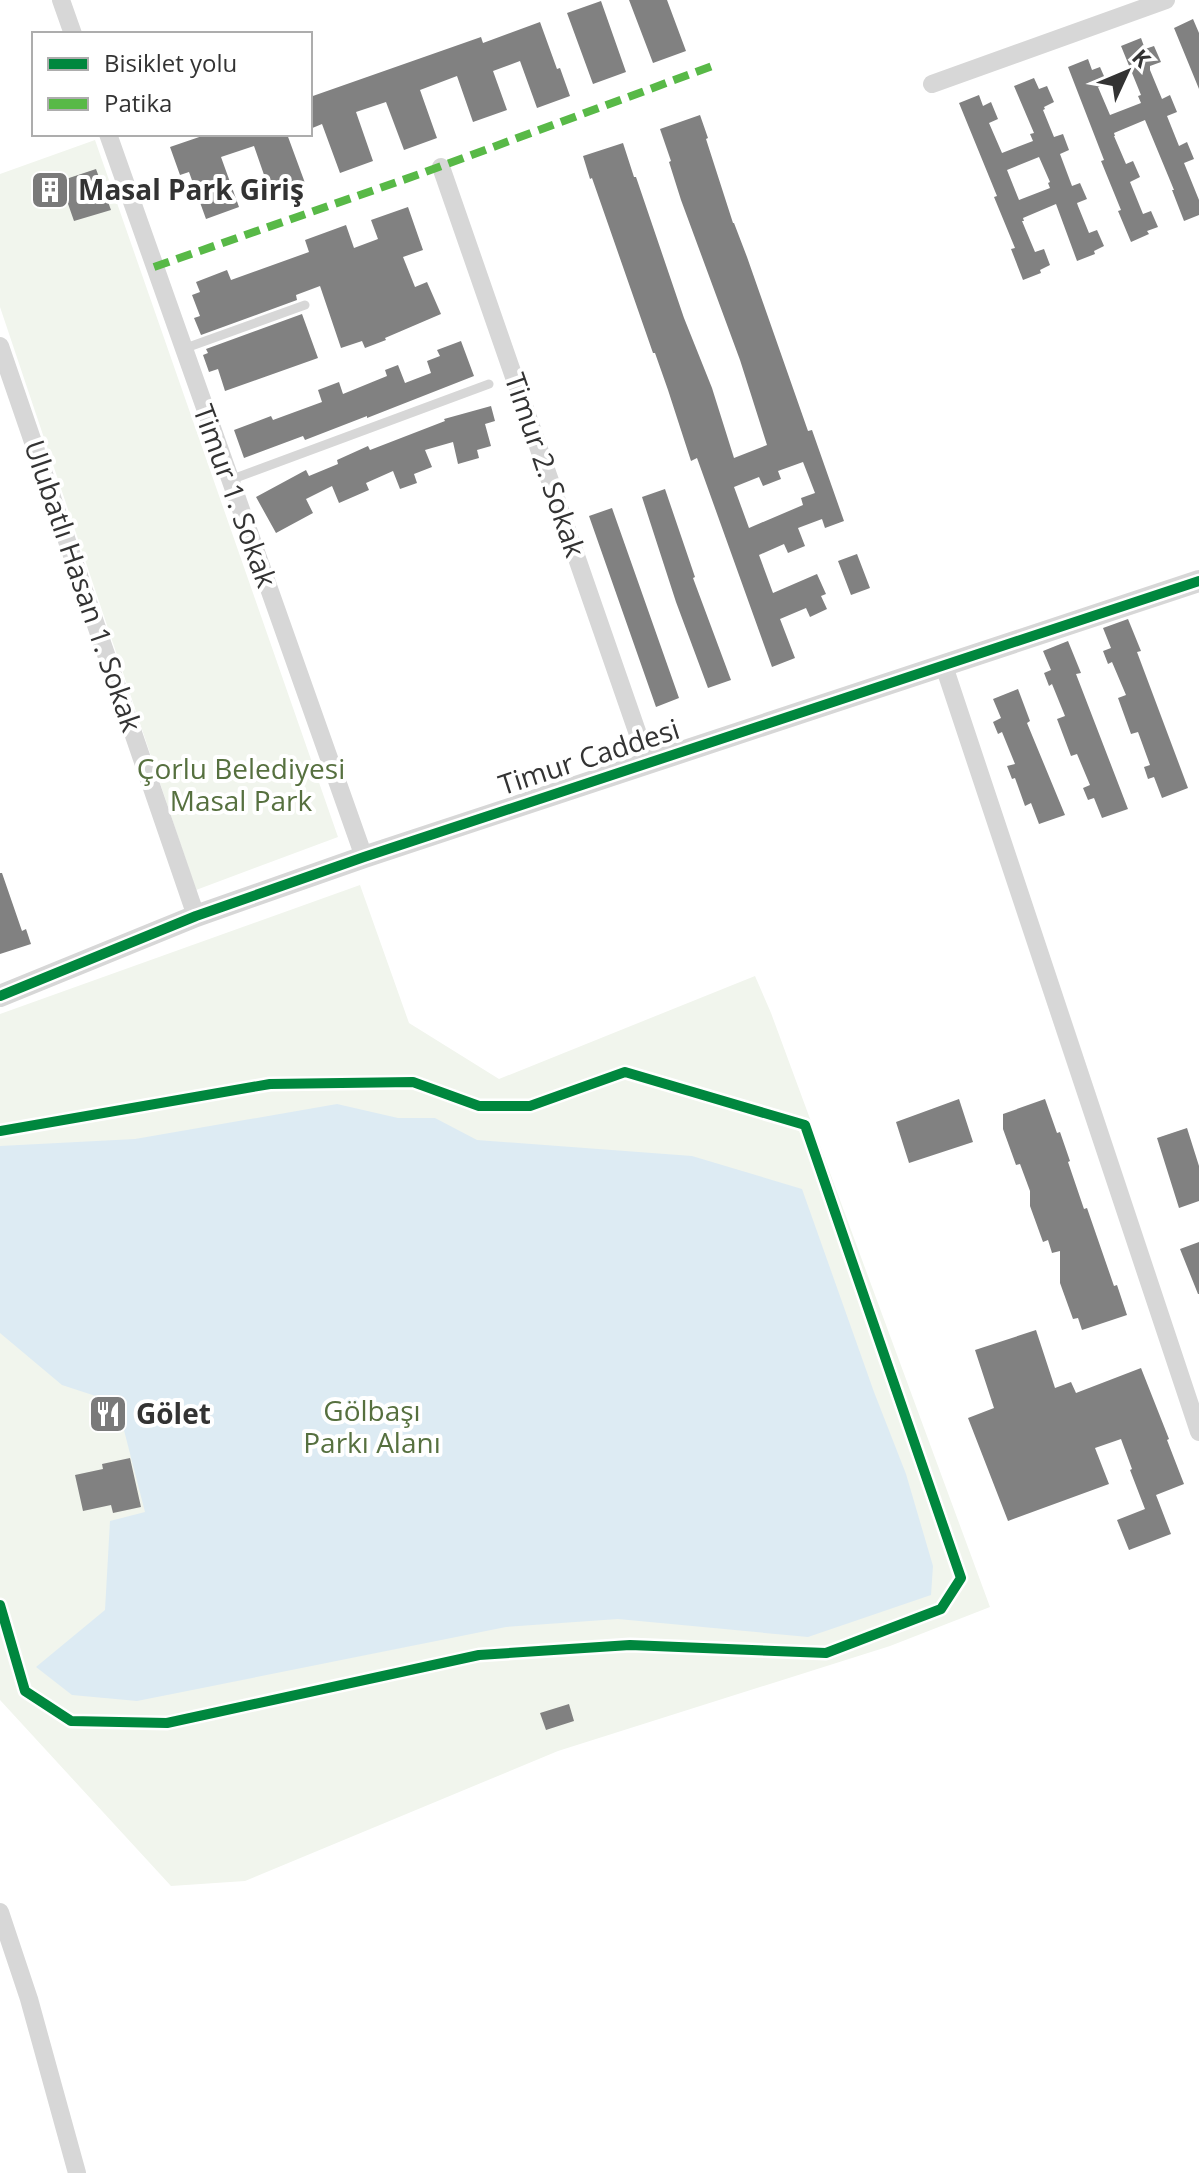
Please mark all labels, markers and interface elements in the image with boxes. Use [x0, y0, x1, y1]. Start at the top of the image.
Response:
legend [32, 32, 312, 136]
north arrow [1087, 32, 1167, 112]
text: K [1126, 42, 1158, 73]
text: Bisiklet yolu [104, 46, 237, 79]
text: Patika [104, 86, 172, 119]
building icon: Masal Park Giriş [29, 169, 71, 211]
place label: Masal Park Giriş [78, 170, 304, 208]
street label: Timur 2. Sokak [497, 368, 595, 562]
street label: Timur 1. Sokak [185, 399, 287, 593]
street label: Ulubatlı Hasan 1. Sokak [16, 435, 152, 737]
street label: Timur Caddesi [493, 709, 684, 803]
park label: Çorlu Belediyesi Masal Park [137, 749, 345, 819]
park label: Gölbaşı Parkı Alanı [303, 1391, 441, 1461]
restaurant icon: Gölet [87, 1393, 129, 1435]
place label: Gölet [136, 1394, 211, 1432]

